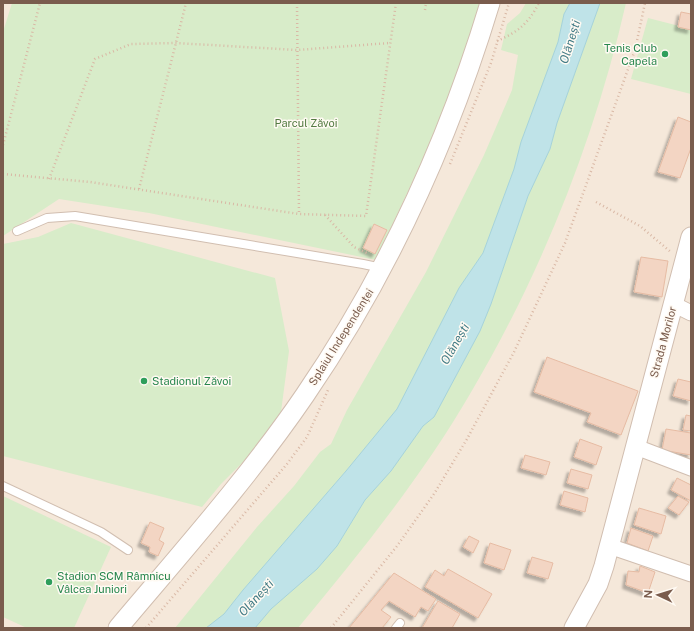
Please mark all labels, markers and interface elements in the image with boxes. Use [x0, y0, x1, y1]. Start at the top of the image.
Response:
water label: Olănești [557, 19, 583, 65]
place label: Tenis Club Capela [604, 42, 657, 67]
marker: Tenis Club Capela [660, 49, 670, 59]
park label: Parcul Zăvoi [275, 117, 337, 129]
street label: Splaiul Independenței [306, 286, 376, 388]
street label: Strada Morilor [648, 305, 678, 379]
water label: Olănești [438, 321, 472, 367]
place label: Stadionul Zăvoi [152, 375, 231, 387]
marker: Stadionul Zăvoi [139, 376, 149, 386]
place label: Stadion SCM Râmnicu Vâlcea Juniori [57, 570, 171, 595]
north arrow [638, 575, 678, 615]
marker: Stadion SCM Râmnicu Vâlcea Juniori [44, 577, 54, 587]
water label: Olănești [236, 577, 276, 619]
text: N [642, 590, 654, 599]

